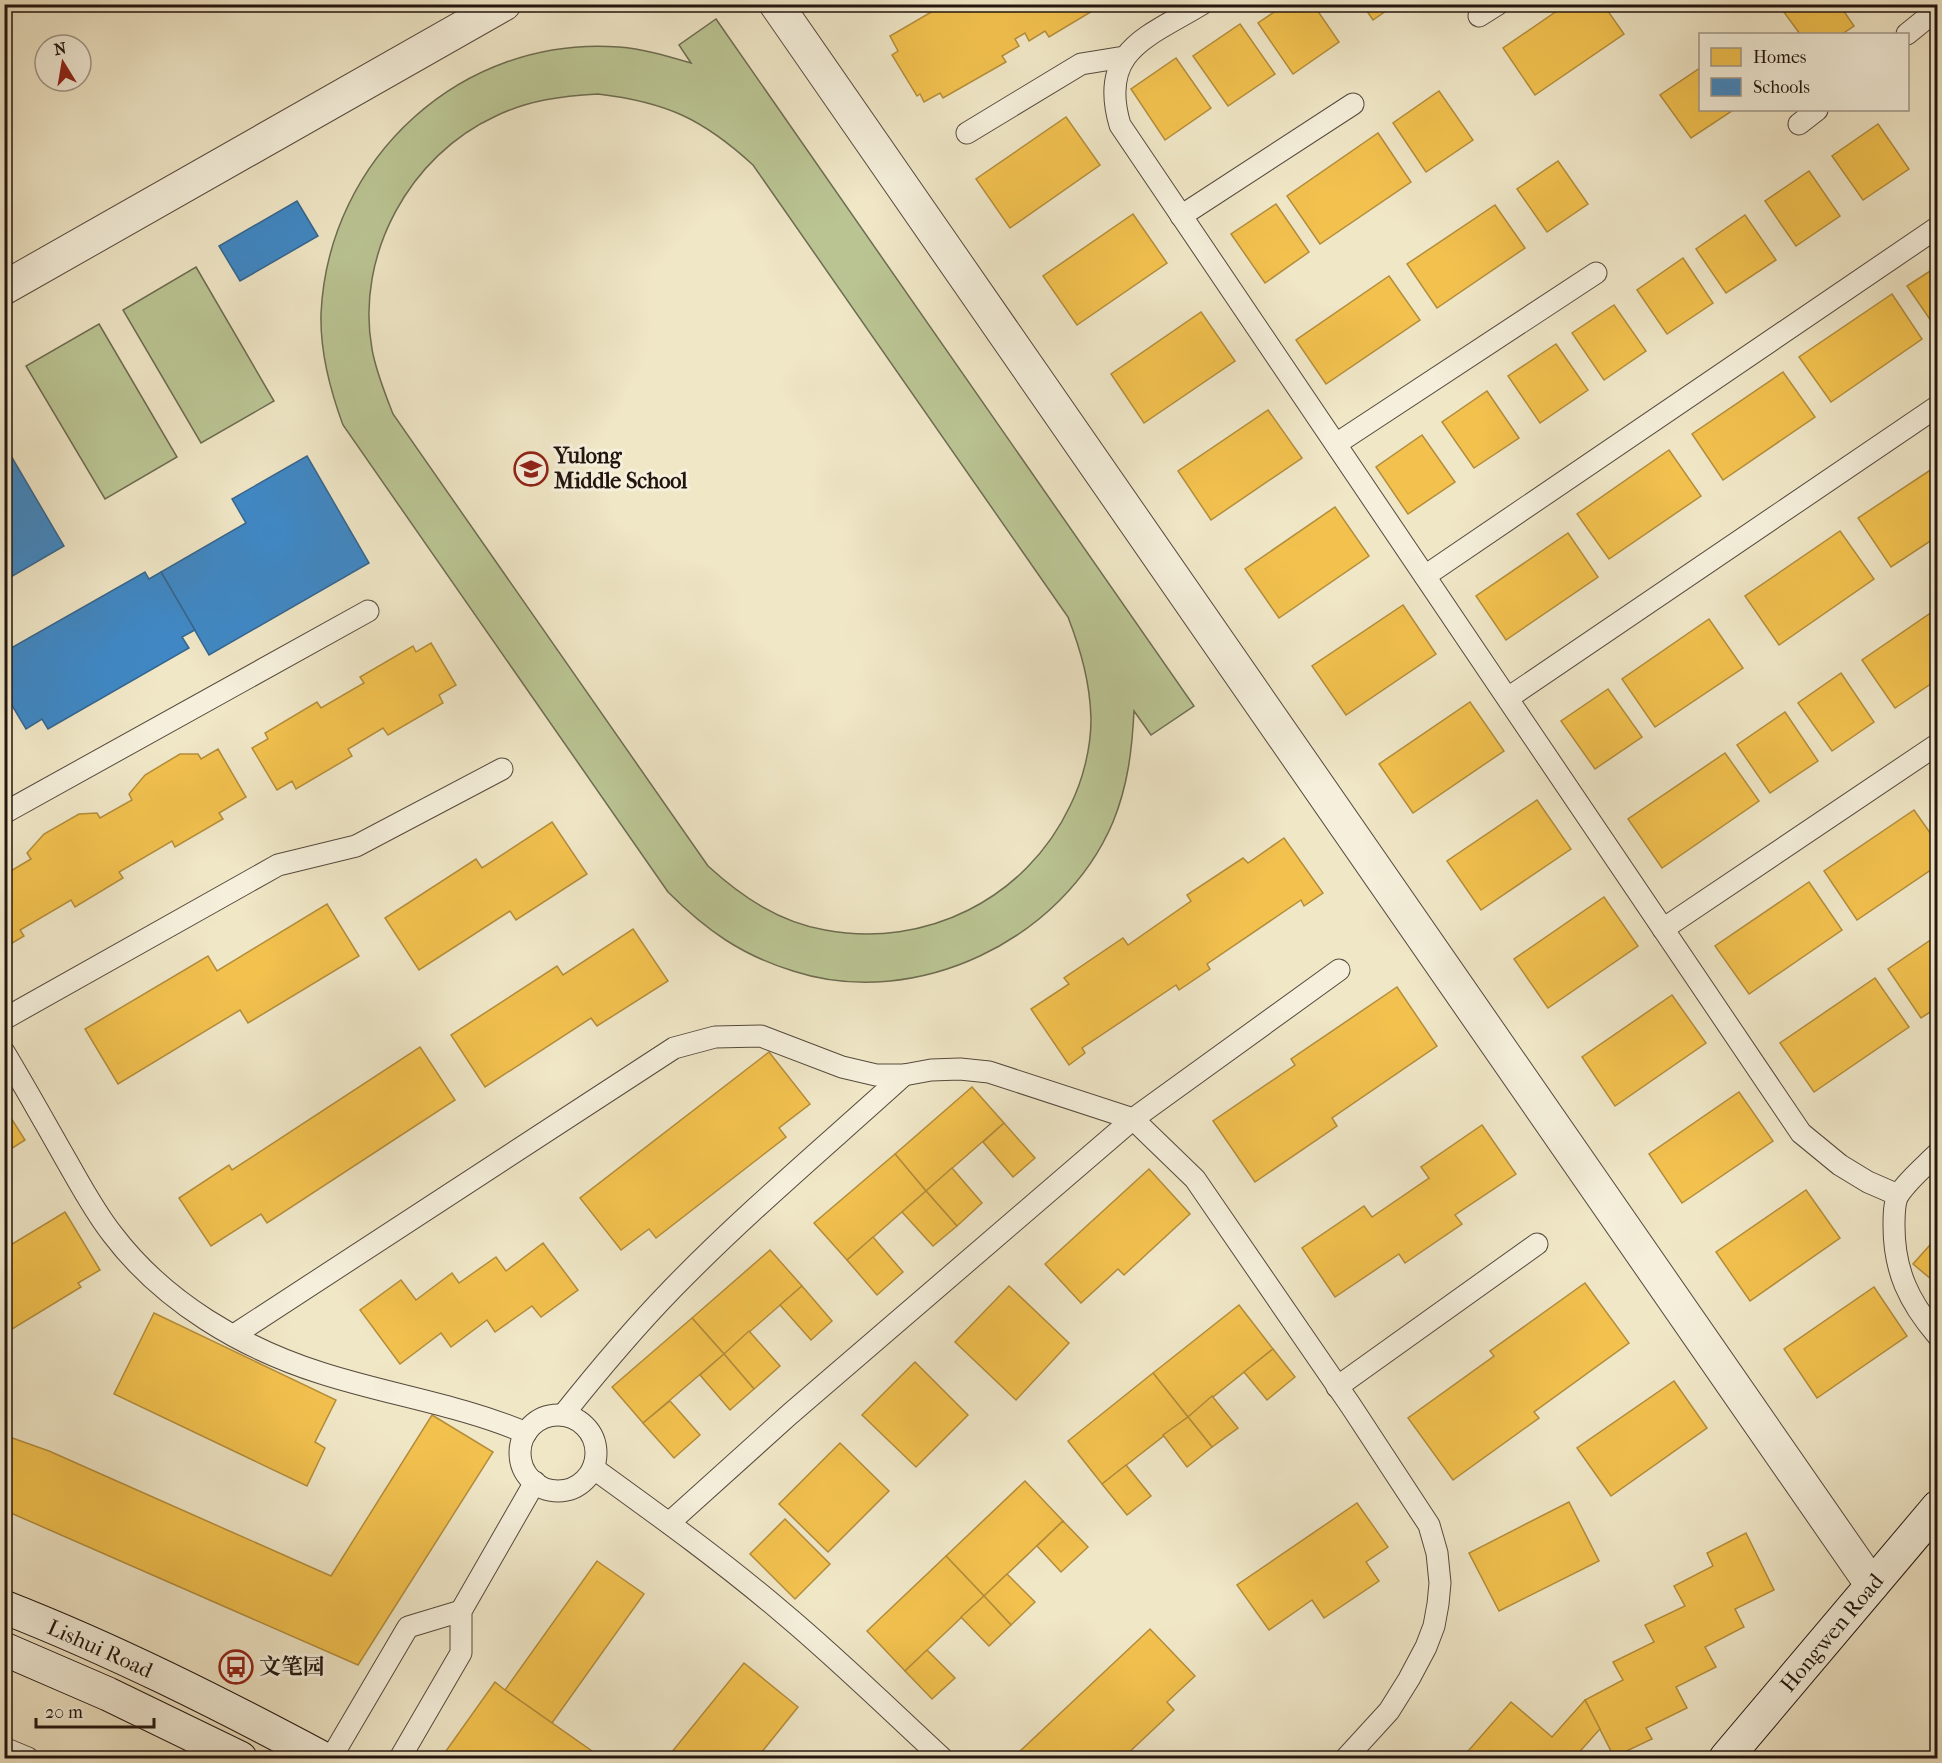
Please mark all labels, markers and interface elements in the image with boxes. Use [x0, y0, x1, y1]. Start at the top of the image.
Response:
north arrow [33, 33, 93, 93]
legend [1699, 33, 1909, 111]
text: N [52, 38, 69, 59]
text: Homes [1753, 47, 1807, 68]
text: Schools [1753, 77, 1810, 98]
place label: Yulong Middle School [553, 443, 688, 494]
school or university icon: Yulong Middle School [513, 451, 549, 487]
street label: Hongwen Road [1775, 1568, 1890, 1697]
street label: Lishui Road [43, 1614, 158, 1684]
bus stop icon: 文笔园 [218, 1649, 254, 1685]
place label: 文笔园 [259, 1654, 325, 1680]
scale bar [36, 1691, 154, 1729]
text: 20 m [45, 1702, 83, 1723]

